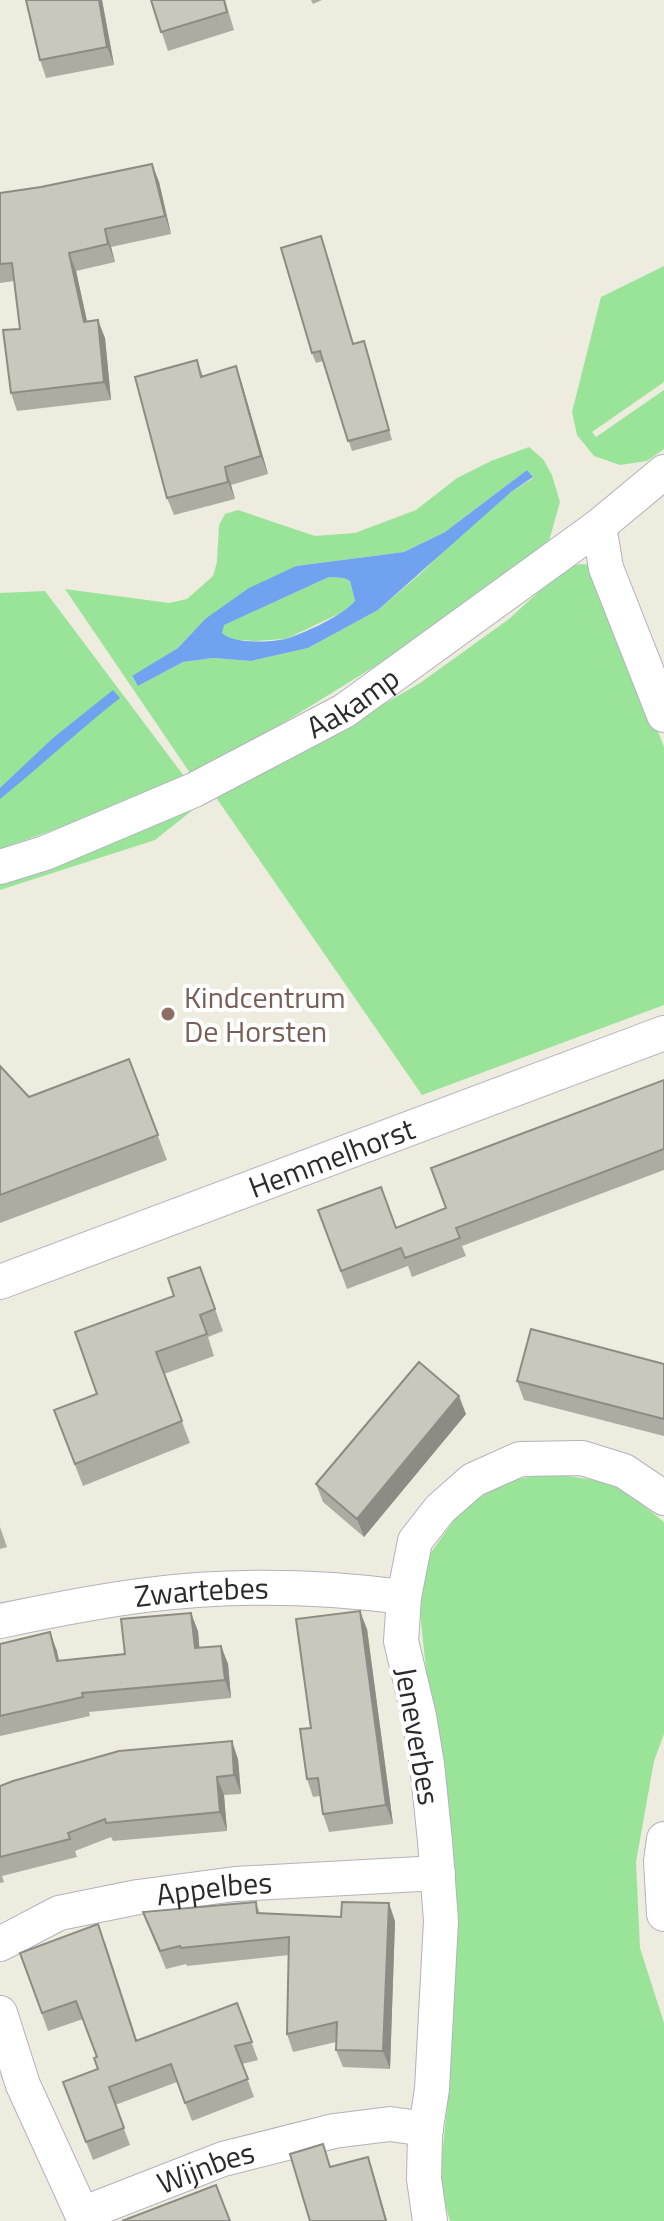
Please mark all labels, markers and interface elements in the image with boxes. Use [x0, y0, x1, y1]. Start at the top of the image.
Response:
street label: Aakamp [298, 655, 409, 750]
place label: Kindcentrum De Horsten [184, 974, 346, 1054]
marker: Kindcentrum De Horsten [159, 1005, 177, 1023]
street label: Hemmelhorst [242, 1105, 422, 1210]
street label: Zwartebes [132, 1565, 269, 1619]
street label: Jeneverbes [383, 1663, 453, 1809]
street label: Appelbes [153, 1859, 273, 1917]
street label: Wijnbes [150, 2129, 259, 2206]

